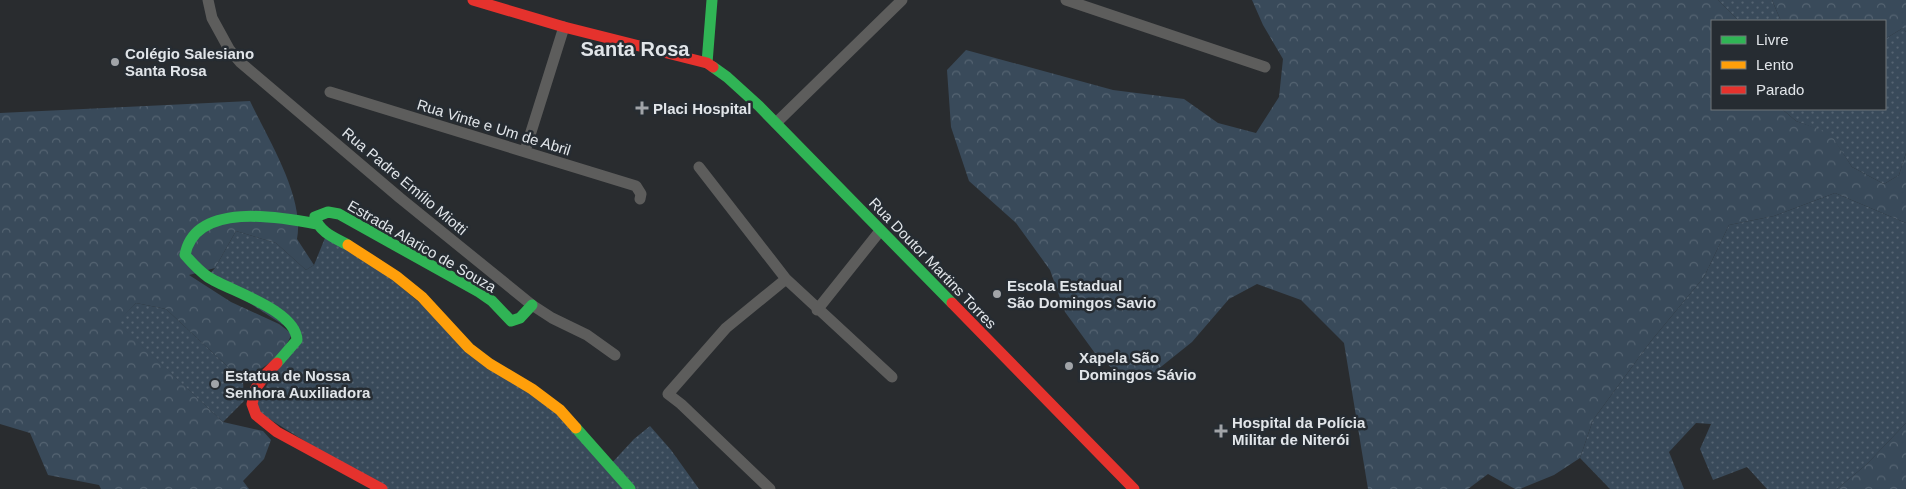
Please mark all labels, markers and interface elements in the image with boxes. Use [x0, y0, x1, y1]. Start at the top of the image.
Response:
legend [1711, 20, 1886, 110]
text: Livre [1756, 31, 1789, 48]
district label: Santa Rosa [581, 38, 690, 60]
place label: Colégio Salesiano Santa Rosa [125, 45, 254, 79]
marker: Colégio Salesiano Santa Rosa [109, 56, 121, 68]
text: Lento [1756, 56, 1794, 73]
text: Parado [1756, 81, 1804, 98]
street label: Rua Vinte e Um de Abril [415, 96, 573, 158]
place label: Placi Hospital [653, 100, 751, 117]
marker: Placi Hospital [635, 101, 649, 115]
street label: Rua Padre Emílio Miotti [339, 124, 471, 238]
street label: Rua Doutor Martins Torres [866, 194, 1000, 332]
street label: Estrada Alarico de Souza [345, 197, 500, 296]
place label: Escola Estadual São Domingos Savio [1007, 277, 1156, 311]
marker: Escola Estadual São Domingos Savio [991, 288, 1003, 300]
place label: Xapela São Domingos Sávio [1079, 349, 1197, 383]
marker: Xapela São Domingos Sávio [1063, 360, 1075, 372]
place label: Estatua de Nossa Senhora Auxiliadora [225, 367, 371, 401]
marker: Estatua de Nossa Senhora Auxiliadora [209, 378, 221, 390]
place label: Hospital da Polícia Militar de Niterói [1232, 414, 1366, 448]
marker: Hospital da Polícia Militar de Niterói [1214, 424, 1228, 438]

